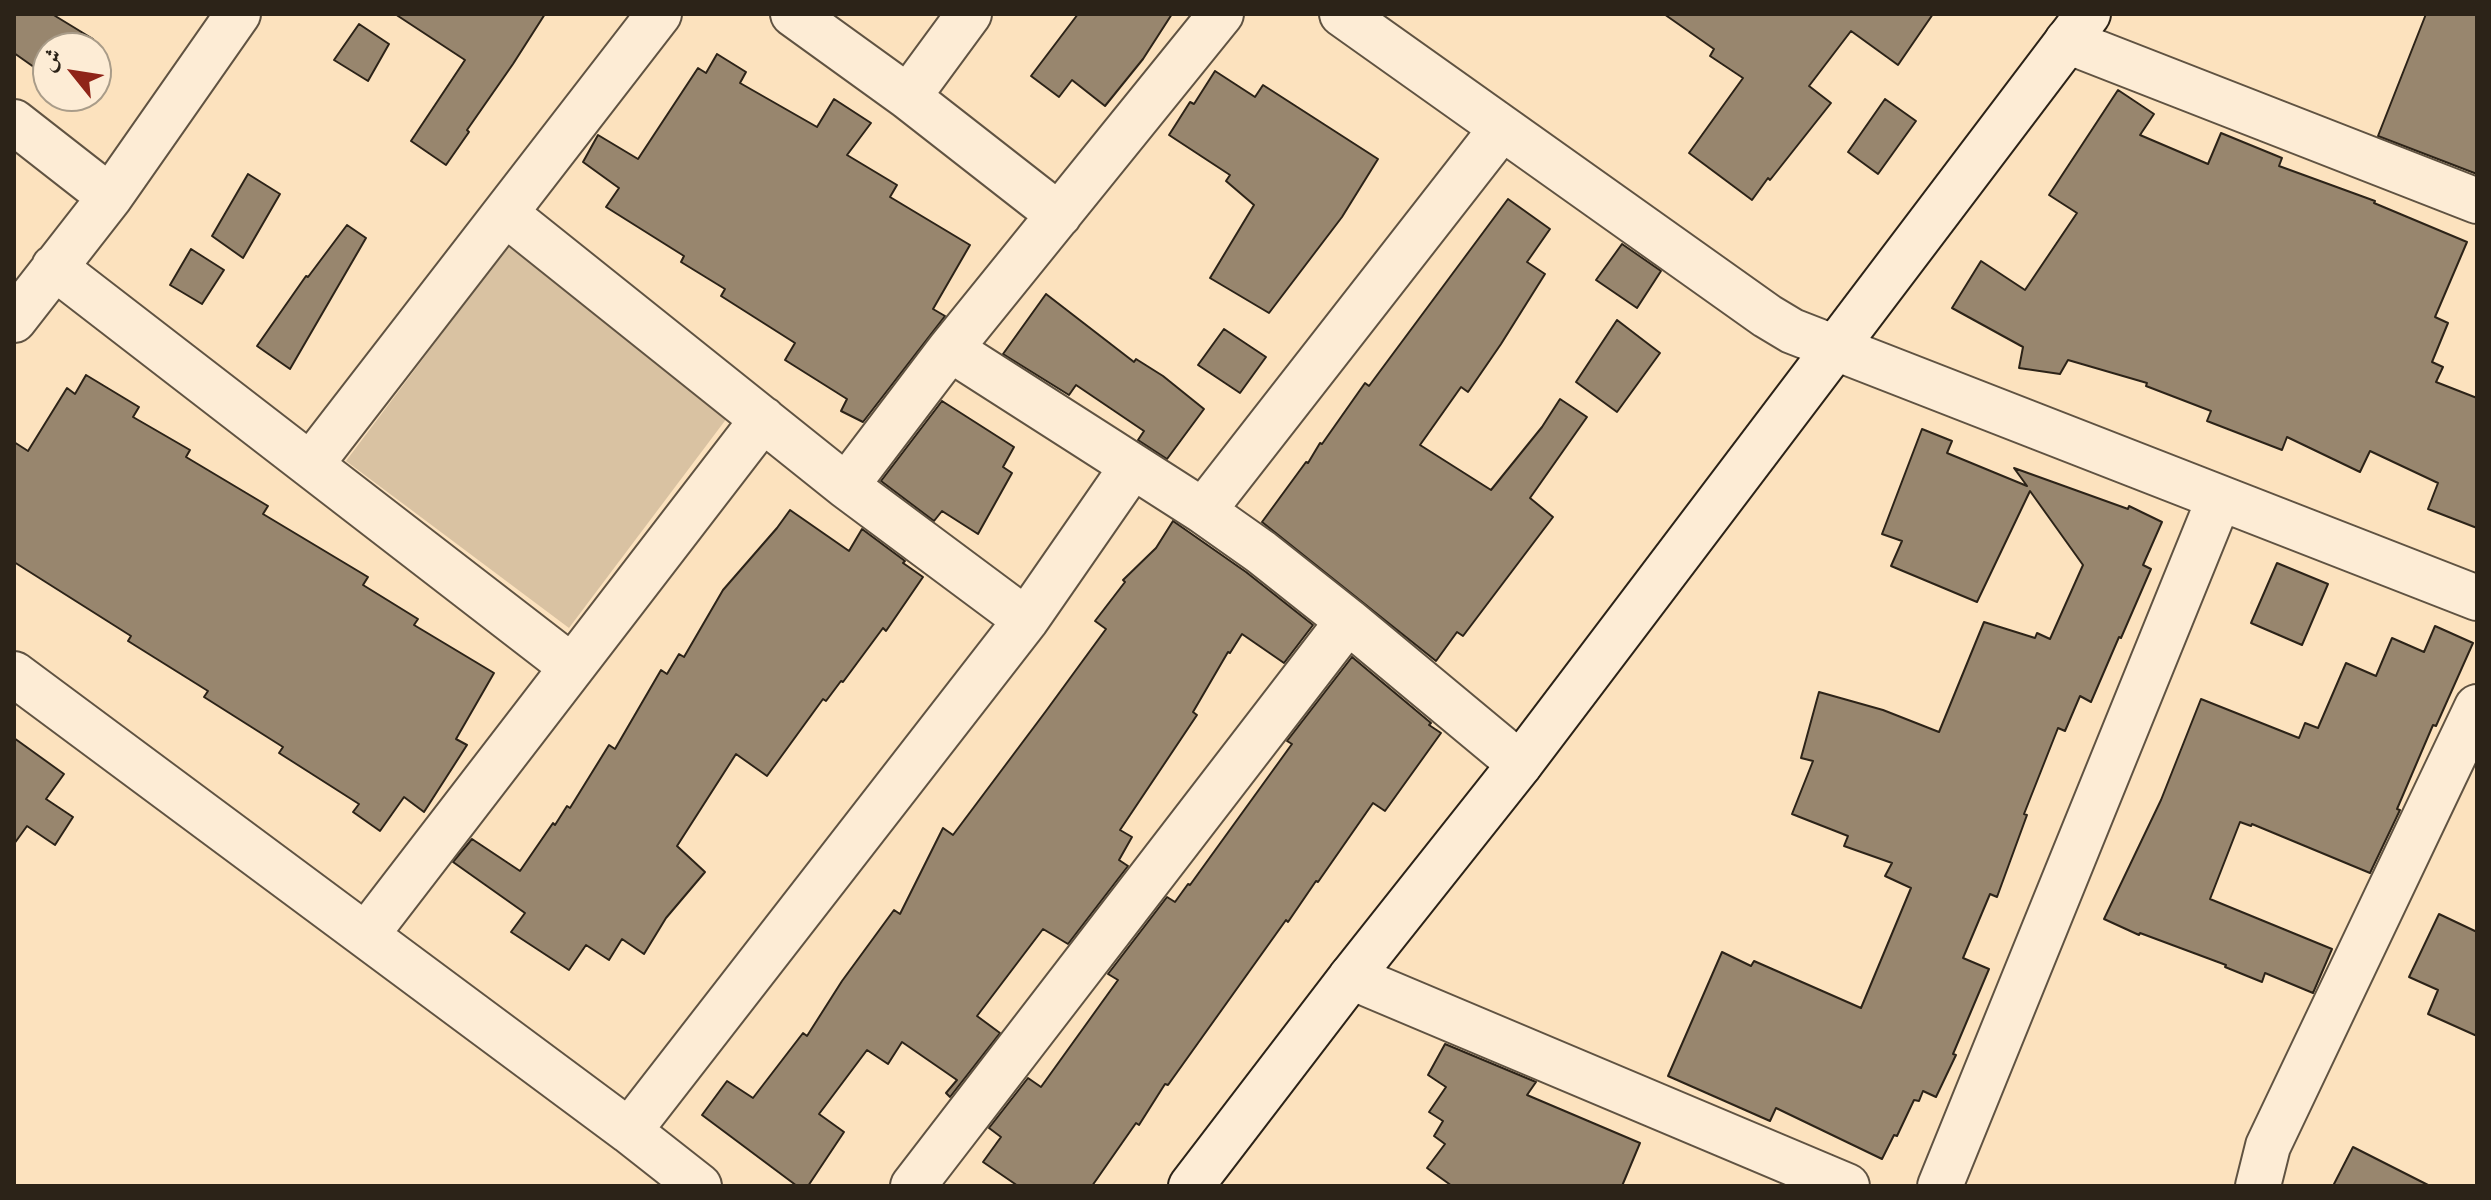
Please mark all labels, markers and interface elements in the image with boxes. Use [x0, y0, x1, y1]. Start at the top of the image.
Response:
north arrow [32, 32, 112, 112]
text: ش [34, 44, 71, 78]

